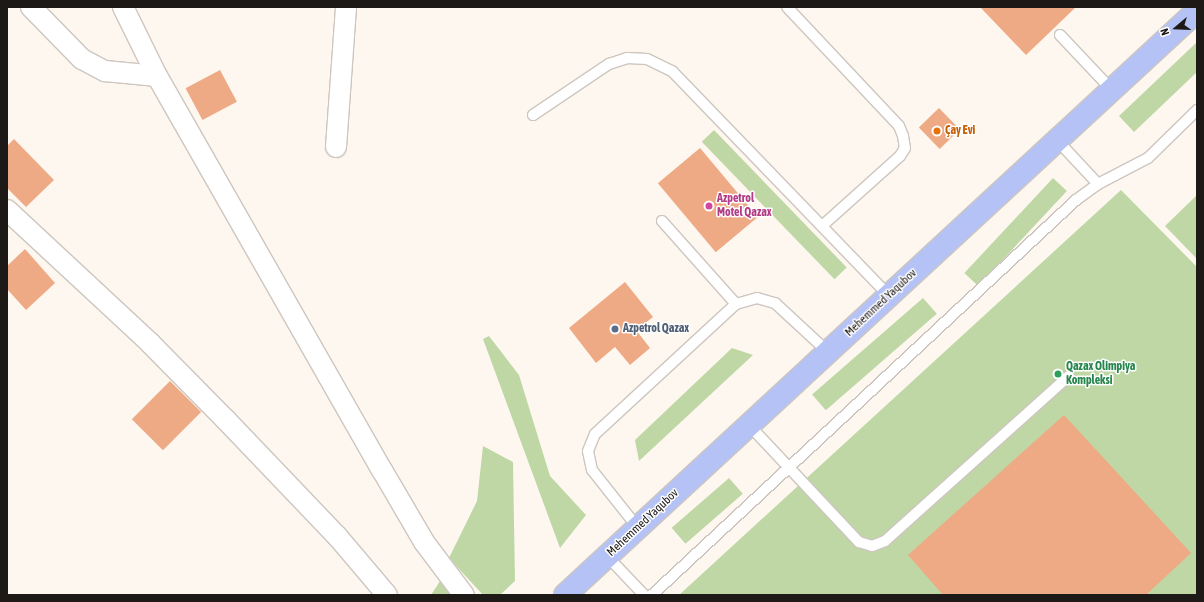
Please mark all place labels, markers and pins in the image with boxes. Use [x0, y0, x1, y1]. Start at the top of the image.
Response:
place label: Çay Evi [945, 124, 975, 138]
marker: Çay Evi [932, 126, 942, 136]
place label: Azpetrol Motel Qazax [717, 192, 772, 220]
marker: Azpetrol Motel Qazax [704, 201, 714, 211]
place label: Azpetrol Qazax [623, 322, 689, 336]
marker: Azpetrol Qazax [610, 324, 620, 334]
place label: Qazax Olimpiya Kompleksi [1066, 360, 1135, 388]
marker: Qazax Olimpiya Kompleksi [1053, 369, 1063, 379]

